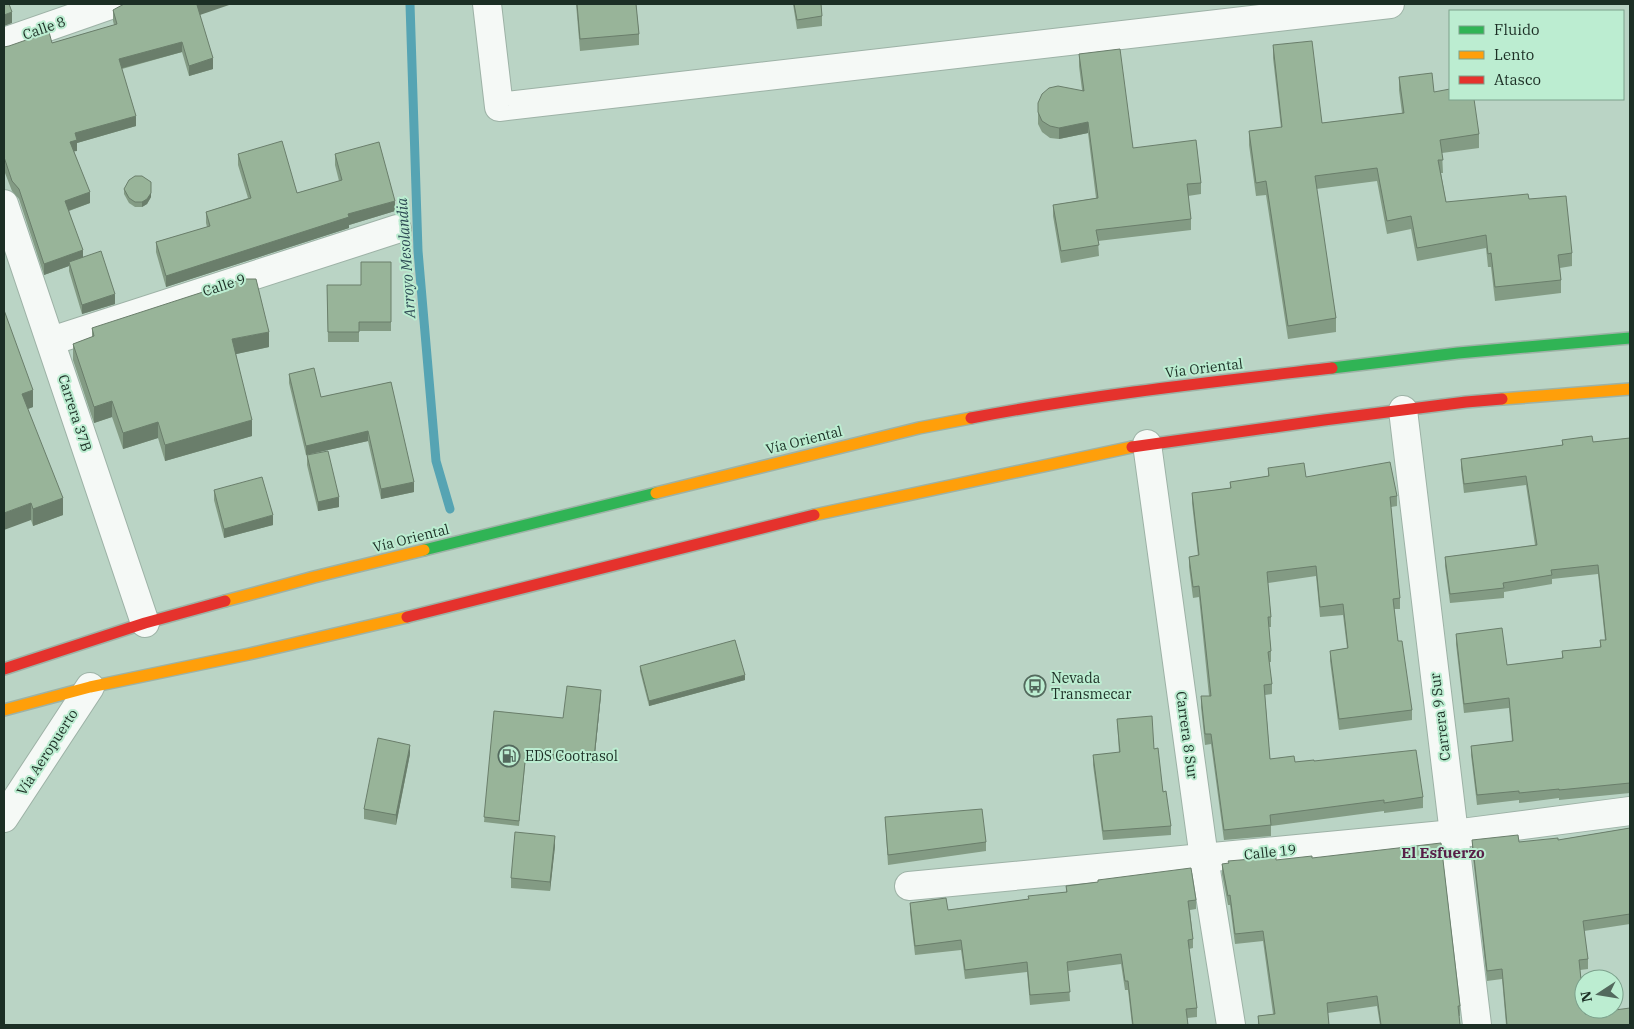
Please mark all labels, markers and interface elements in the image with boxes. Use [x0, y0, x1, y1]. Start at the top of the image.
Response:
legend [1449, 10, 1624, 100]
street label: Calle 8 [20, 12, 68, 44]
text: Fluido [1494, 20, 1539, 39]
text: Lento [1494, 45, 1534, 64]
text: Atasco [1494, 70, 1541, 89]
water label: Arroyo Mesolandia [392, 196, 419, 320]
street label: Calle 9 [200, 270, 248, 300]
street label: Vía Oriental [1164, 354, 1244, 382]
street label: Carrera 37B [54, 372, 96, 454]
street label: Vía Oriental [764, 422, 844, 458]
street label: Vía Oriental [371, 520, 451, 556]
place label: Nevada Transmecar [1051, 669, 1132, 703]
street label: Carrera 9 Sur [1426, 671, 1454, 762]
bus stop icon: Nevada Transmecar [1023, 674, 1047, 698]
street label: Carrera 8 Sur [1172, 690, 1202, 781]
street label: Vía Aeropuerto [12, 705, 82, 799]
fuel station icon: EDS Cootrasol [497, 744, 521, 768]
place label: EDS Cootrasol [525, 747, 618, 765]
street label: Calle 19 [1243, 840, 1297, 864]
district label: El Esfuerzo [1401, 843, 1485, 862]
north arrow [1574, 969, 1624, 1019]
text: N [1576, 989, 1596, 1004]

